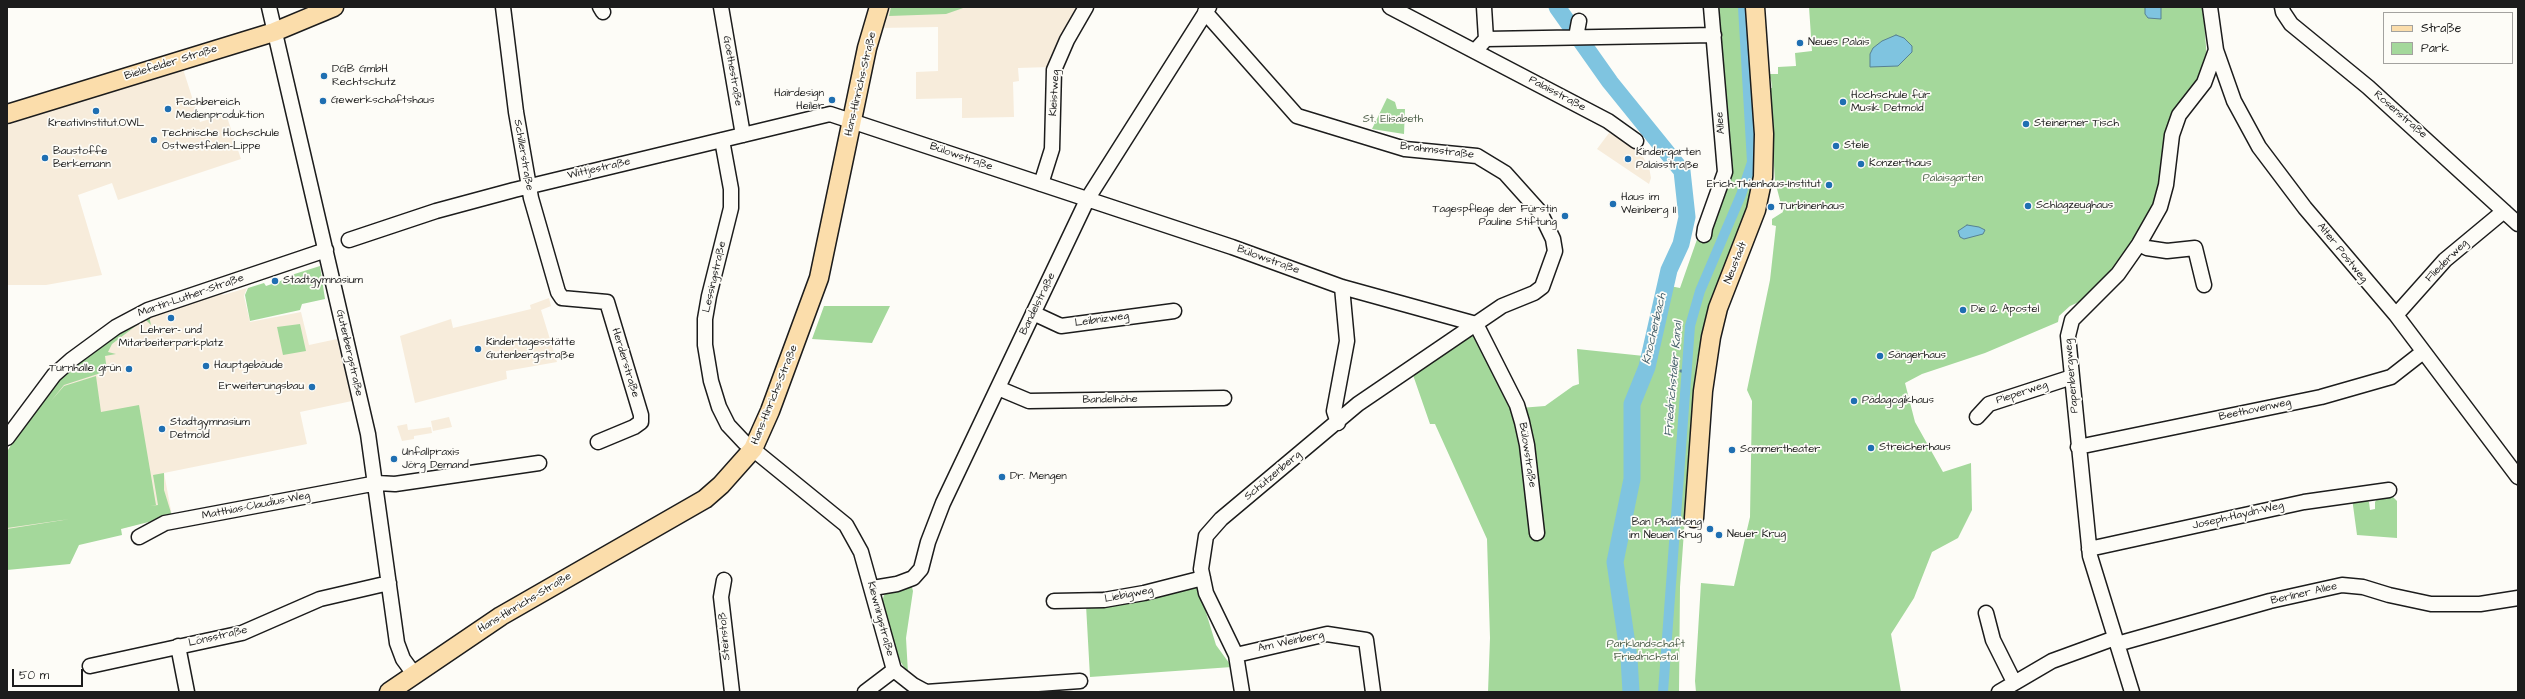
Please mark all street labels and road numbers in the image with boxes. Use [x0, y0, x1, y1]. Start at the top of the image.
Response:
street label: Hans-Hinrichs-Straße [843, 31, 879, 137]
street label: Goethestraße [719, 35, 745, 107]
street label: Bielefelder Straße [123, 43, 219, 83]
street label: Kleistweg [1047, 69, 1063, 117]
street label: Palaisstraße [1526, 73, 1588, 115]
street label: Rosenstraße [2371, 88, 2429, 142]
street label: Allee [1713, 111, 1729, 135]
street label: Schillerstraße [510, 118, 536, 192]
street label: Bülowstraße [928, 140, 994, 174]
street label: Brahmsstraße [1399, 140, 1475, 162]
street label: Wittjestraße [566, 155, 632, 183]
street label: Alter Postweg [2314, 220, 2370, 286]
street label: Fliederweg [2423, 237, 2471, 285]
street label: Lessingstraße [700, 240, 730, 314]
street label: Neustadt [1722, 240, 1750, 286]
street label: Bülowstraße [1235, 243, 1301, 277]
street label: Bandelstraße [1017, 271, 1059, 337]
street label: Martin-Luther-Straße [136, 272, 246, 320]
street label: Gutenbergstraße [333, 308, 365, 398]
street label: Leibnizweg [1074, 310, 1130, 330]
street label: Herderstraße [608, 327, 642, 399]
street label: Papenbergweg [2062, 338, 2082, 414]
street label: Hans-Hinrichs-Straße [749, 343, 801, 447]
street label: Pieperweg [1995, 378, 2049, 408]
street label: Bandelhöhe [1082, 393, 1138, 407]
street label: Beethovenweg [2218, 396, 2292, 424]
street label: Bülowstraße [1515, 422, 1539, 488]
street label: Schützenberg [1242, 448, 1304, 504]
street label: Matthias-Claudius-Weg [201, 489, 311, 523]
street label: Joseph-Haydn-Weg [2191, 499, 2285, 533]
street label: Hans-Hinrichs-Straße [476, 570, 574, 636]
street label: Kiewningstraße [864, 580, 896, 658]
street label: Berliner Allee [2270, 580, 2338, 608]
street label: Liebigweg [1104, 584, 1154, 606]
street label: Steinstoß [716, 611, 734, 661]
street label: Lönsstraße [187, 624, 249, 650]
street label: Am Weinberg [1257, 629, 1325, 655]

